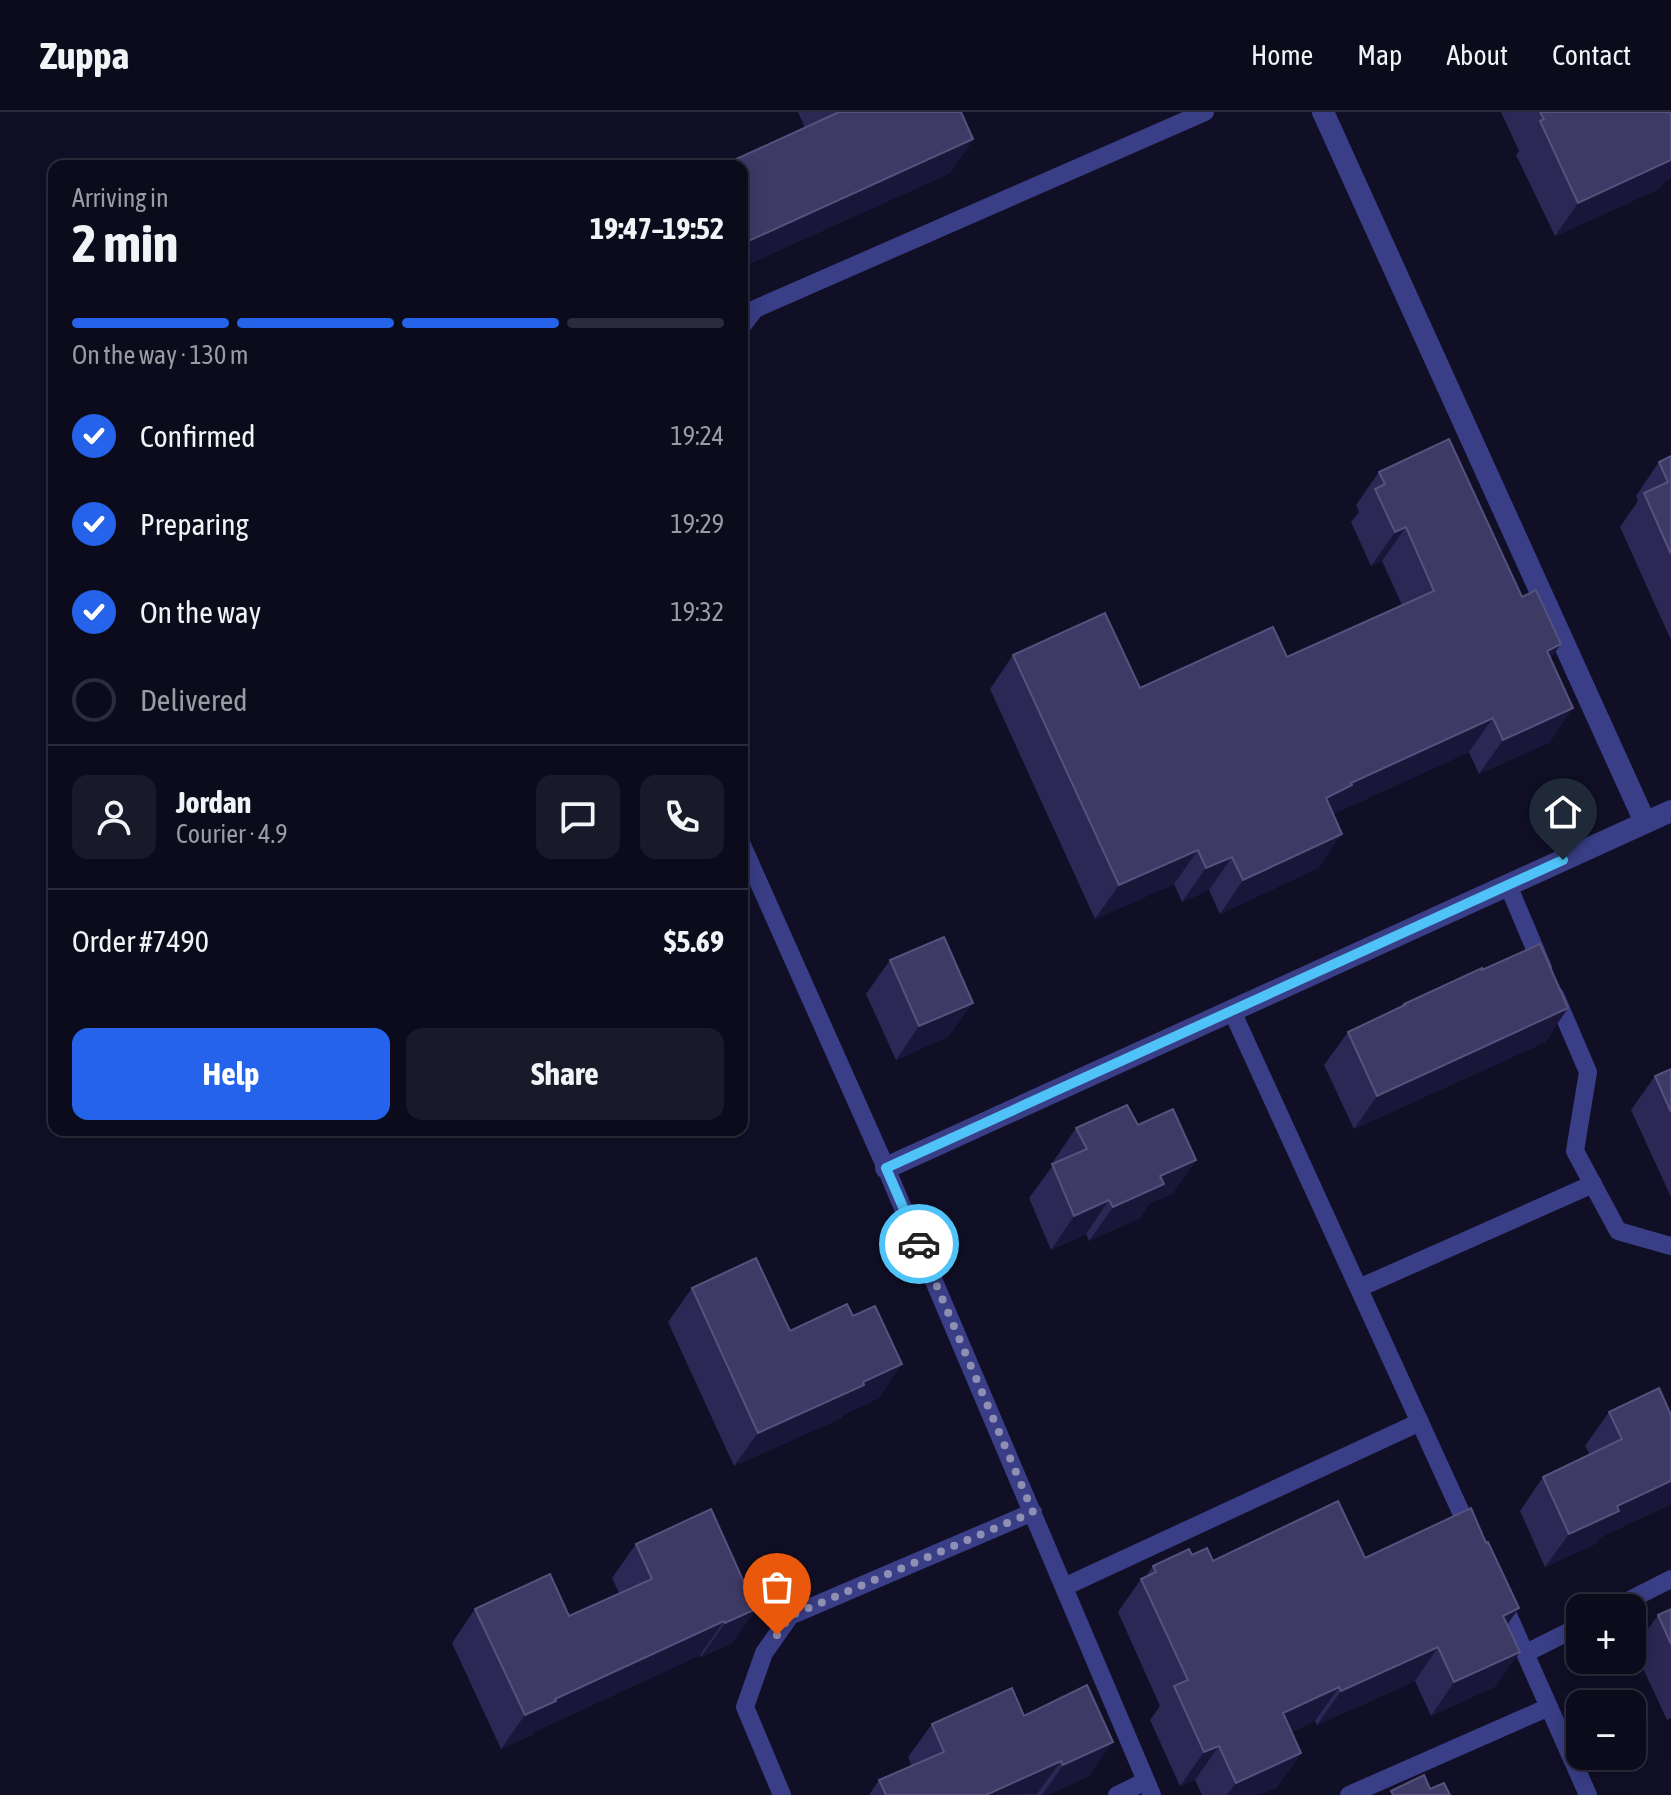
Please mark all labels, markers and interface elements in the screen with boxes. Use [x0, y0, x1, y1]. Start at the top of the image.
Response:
text: Zuppa [40, 34, 129, 77]
text: Home [1251, 39, 1313, 71]
text: Map [1357, 39, 1402, 71]
text: About [1446, 39, 1508, 71]
text: Contact [1552, 39, 1631, 71]
text: Arriving in [72, 183, 169, 213]
text: 19:47–19:52 [590, 211, 724, 245]
text: 2 min [72, 213, 178, 273]
text: On the way · 130 m [72, 340, 249, 370]
icon: check [72, 414, 116, 458]
text: Confirmed [140, 419, 255, 453]
text: 19:24 [670, 421, 724, 451]
icon: check [72, 502, 116, 546]
text: Preparing [140, 507, 249, 541]
text: 19:29 [670, 509, 724, 539]
icon: check [72, 590, 116, 634]
text: On the way [140, 595, 261, 629]
text: 19:32 [670, 597, 724, 627]
text: Delivered [140, 683, 248, 717]
button: person [72, 775, 156, 859]
button: chat [536, 775, 620, 859]
button: phone [640, 775, 724, 859]
pin [1529, 778, 1597, 860]
text: Jordan [176, 785, 251, 819]
icon: home [1541, 790, 1585, 834]
text: Courier · 4.9 [176, 819, 287, 849]
text: Order #7490 [72, 924, 209, 958]
text: $5.69 [664, 924, 724, 958]
button: Help [72, 1028, 390, 1120]
button: Share [406, 1028, 724, 1120]
courier [879, 1204, 959, 1284]
icon: car [897, 1222, 941, 1266]
pin [743, 1553, 811, 1635]
icon: bag [755, 1565, 799, 1609]
map controls [1566, 1594, 1646, 1770]
button: + [1566, 1594, 1646, 1674]
button: − [1566, 1690, 1646, 1770]

